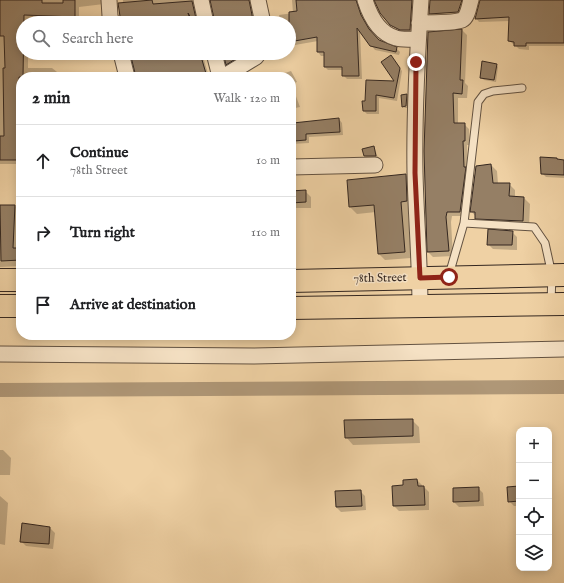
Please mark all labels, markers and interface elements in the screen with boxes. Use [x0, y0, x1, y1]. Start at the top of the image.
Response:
search box [16, 16, 296, 60]
icon: search [30, 27, 52, 49]
text: Search here [62, 29, 133, 48]
route end [407, 53, 425, 71]
text: 2 min [32, 88, 70, 109]
text: Walk · 120 m [214, 90, 280, 107]
text: Continue [70, 143, 128, 162]
icon: ahead [32, 150, 54, 172]
text: 10 m [256, 152, 280, 169]
text: 78th Street [70, 162, 128, 179]
icon: right [32, 222, 54, 244]
text: Turn right [70, 223, 135, 242]
text: 110 m [251, 224, 280, 241]
route start [440, 268, 458, 286]
street label: 78th Street [353, 270, 407, 286]
icon: arrive [32, 294, 54, 316]
text: Arrive at destination [70, 295, 196, 314]
map controls [516, 427, 552, 571]
button: + [516, 427, 552, 463]
button: − [516, 463, 552, 499]
button: locate [516, 499, 552, 535]
button: layers [516, 535, 552, 571]

